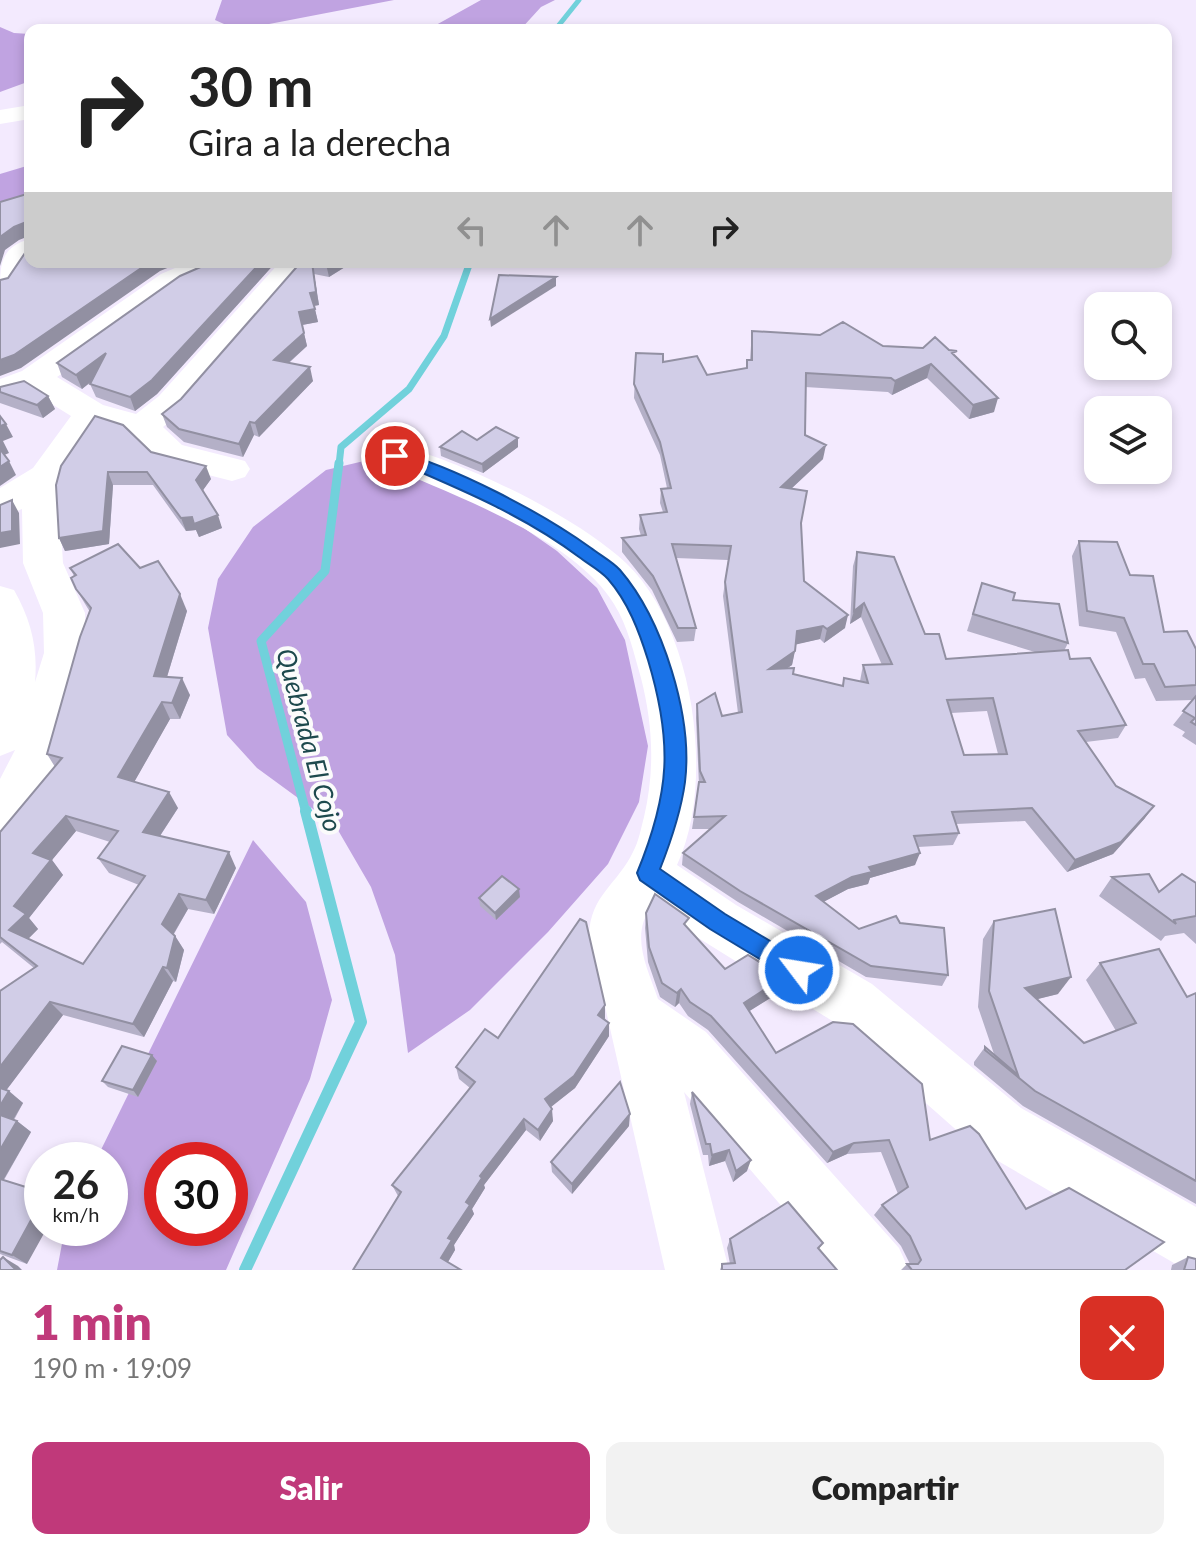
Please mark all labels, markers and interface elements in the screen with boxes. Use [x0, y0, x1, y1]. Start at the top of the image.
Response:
text: 30 m [188, 52, 313, 119]
icon: right [56, 56, 160, 160]
text: Gira a la derecha [188, 120, 451, 164]
icon: left [450, 208, 494, 252]
icon: ahead [534, 208, 578, 252]
icon: ahead [618, 208, 662, 252]
icon: right [702, 208, 746, 252]
map controls [1084, 292, 1172, 484]
button: search [1084, 292, 1172, 380]
button: layers [1084, 396, 1172, 484]
pin [361, 422, 429, 490]
icon: arrive [373, 434, 417, 478]
water label: Quebrada El Cojo [270, 645, 350, 835]
position arrow [757, 928, 841, 1012]
speed limit sign: 30 [144, 1142, 248, 1246]
text: 26 [53, 1160, 99, 1208]
text: km/h [53, 1202, 99, 1226]
text: 1 min [32, 1293, 152, 1350]
button: close [1080, 1296, 1164, 1380]
text: 190 m · 19:09 [32, 1352, 192, 1384]
button: Salir [32, 1442, 590, 1534]
button: Compartir [606, 1442, 1164, 1534]

